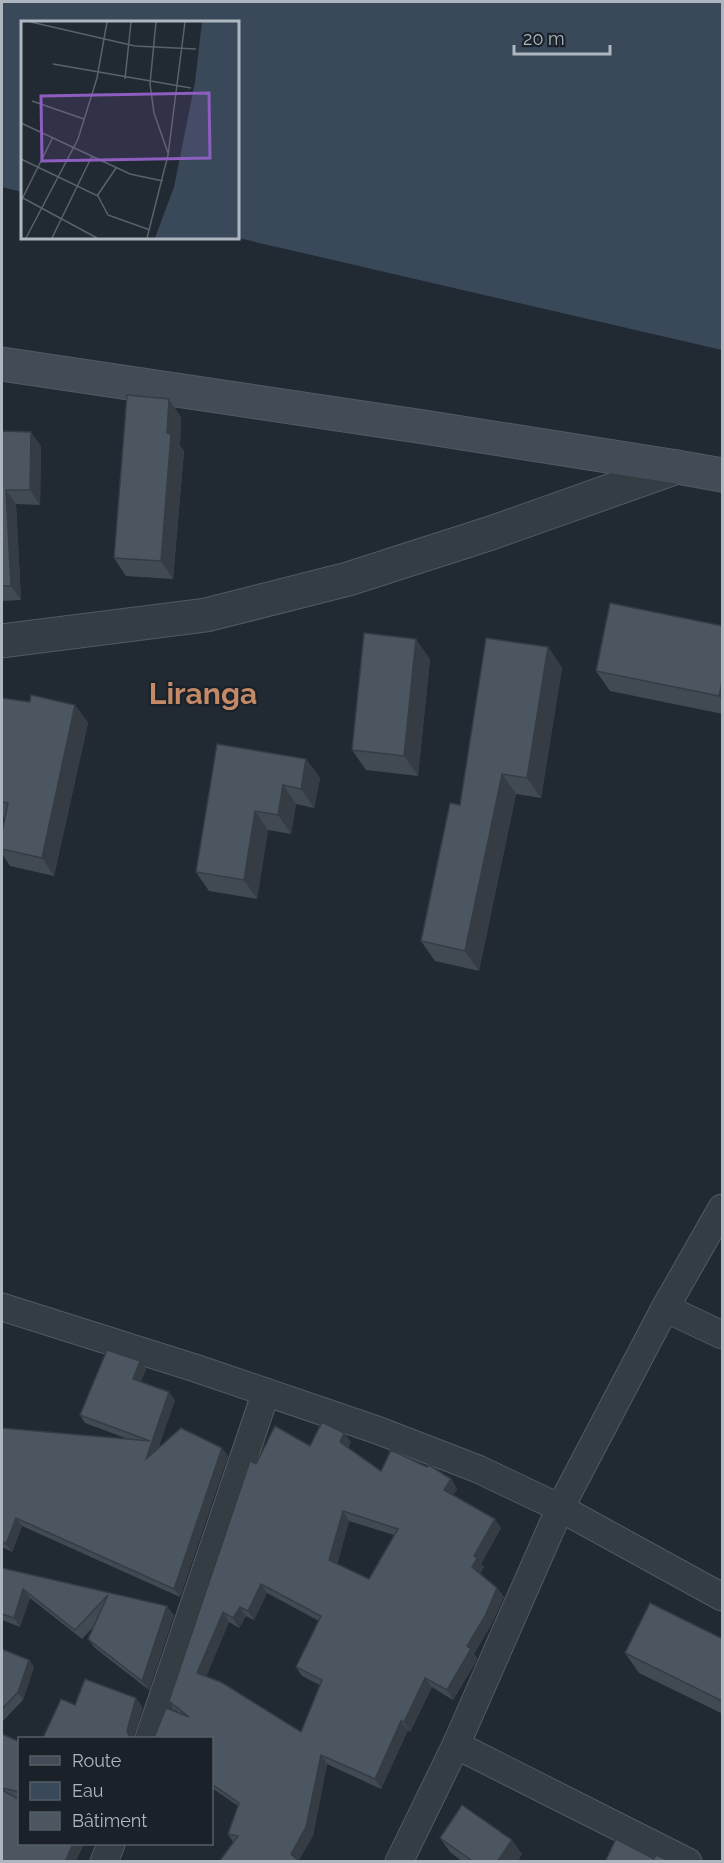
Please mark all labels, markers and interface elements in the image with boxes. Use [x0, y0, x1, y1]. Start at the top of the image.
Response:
scale bar [514, 18, 610, 56]
inset map [21, 21, 238, 238]
text: 20 m [523, 28, 565, 49]
district label: Liranga [149, 676, 257, 711]
legend [18, 1737, 213, 1845]
text: Route [72, 1750, 122, 1771]
text: Eau [72, 1780, 103, 1801]
text: Bâtiment [72, 1810, 147, 1831]

